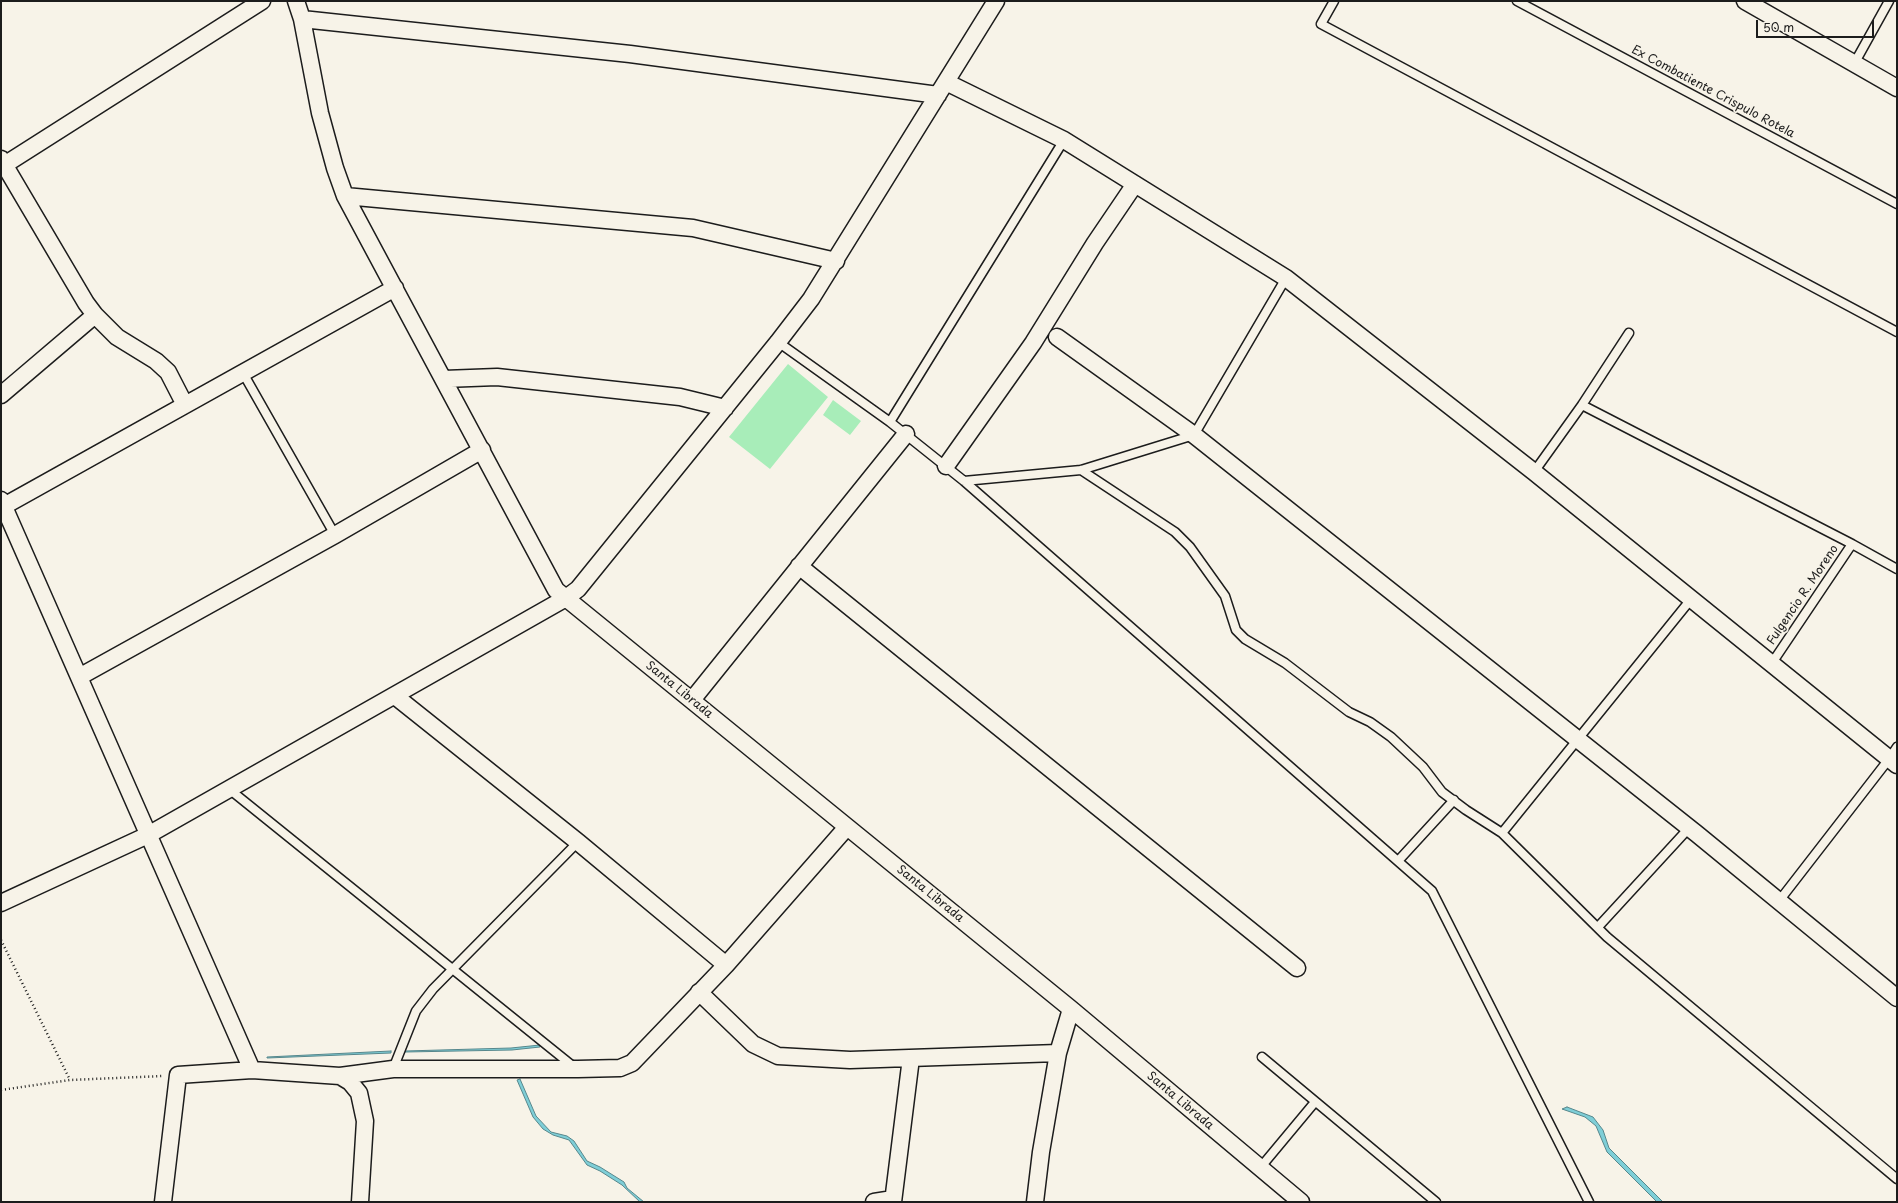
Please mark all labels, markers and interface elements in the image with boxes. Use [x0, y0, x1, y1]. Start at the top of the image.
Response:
scale bar [1758, 12, 1876, 38]
text: 50 m [1763, 18, 1794, 36]
street label: Ex Combatiente Crispulo Rotela [1629, 43, 1797, 141]
street label: Fulgencio R. Moreno [1764, 542, 1842, 648]
street label: Santa Librada [642, 658, 716, 722]
street label: Santa Librada [893, 862, 967, 926]
street label: Santa Librada [1144, 1069, 1216, 1133]

